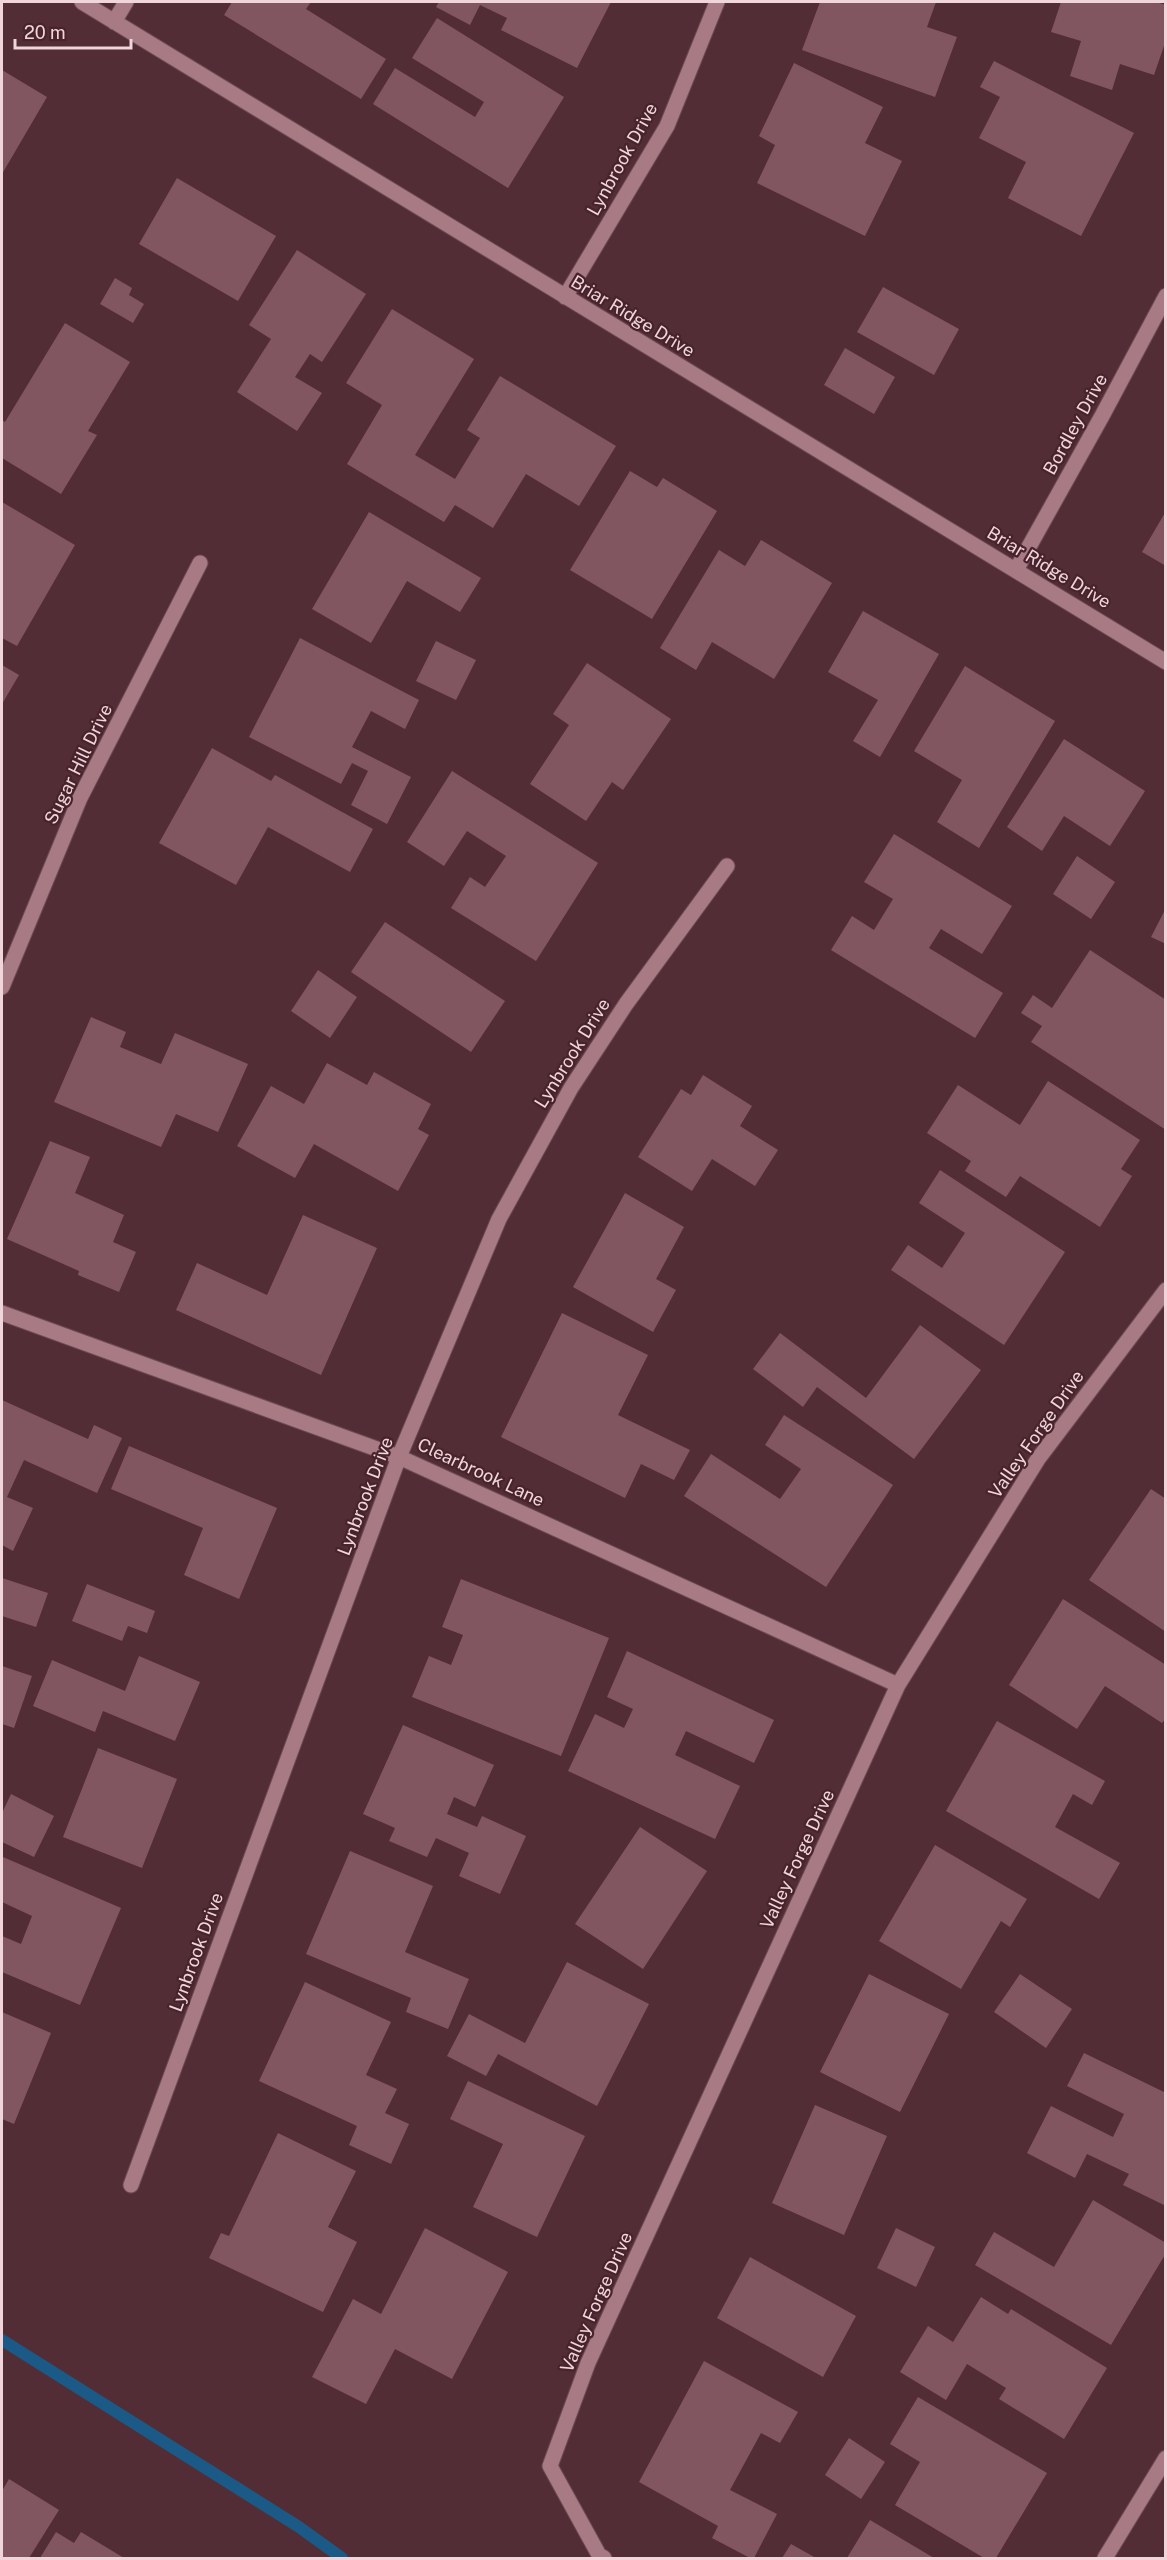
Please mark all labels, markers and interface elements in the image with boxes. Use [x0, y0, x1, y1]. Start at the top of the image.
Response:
scale bar [15, 12, 130, 50]
text: 20 m [24, 22, 66, 43]
street label: Lynbrook Drive [582, 99, 662, 219]
street label: Briar Ridge Drive [567, 271, 699, 361]
street label: Bordley Drive [1039, 370, 1111, 478]
street label: Briar Ridge Drive [983, 522, 1115, 612]
street label: Sugar Hill Drive [40, 700, 116, 828]
street label: Lynbrook Drive [530, 994, 614, 1112]
street label: Valley Forge Drive [984, 1366, 1088, 1502]
street label: Clearbrook Lane [414, 1433, 548, 1511]
street label: Lynbrook Drive [333, 1434, 397, 1558]
street label: Valley Forge Drive [756, 1786, 838, 1932]
street label: Lynbrook Drive [165, 1890, 227, 2014]
street label: Valley Forge Drive [556, 2229, 636, 2375]

